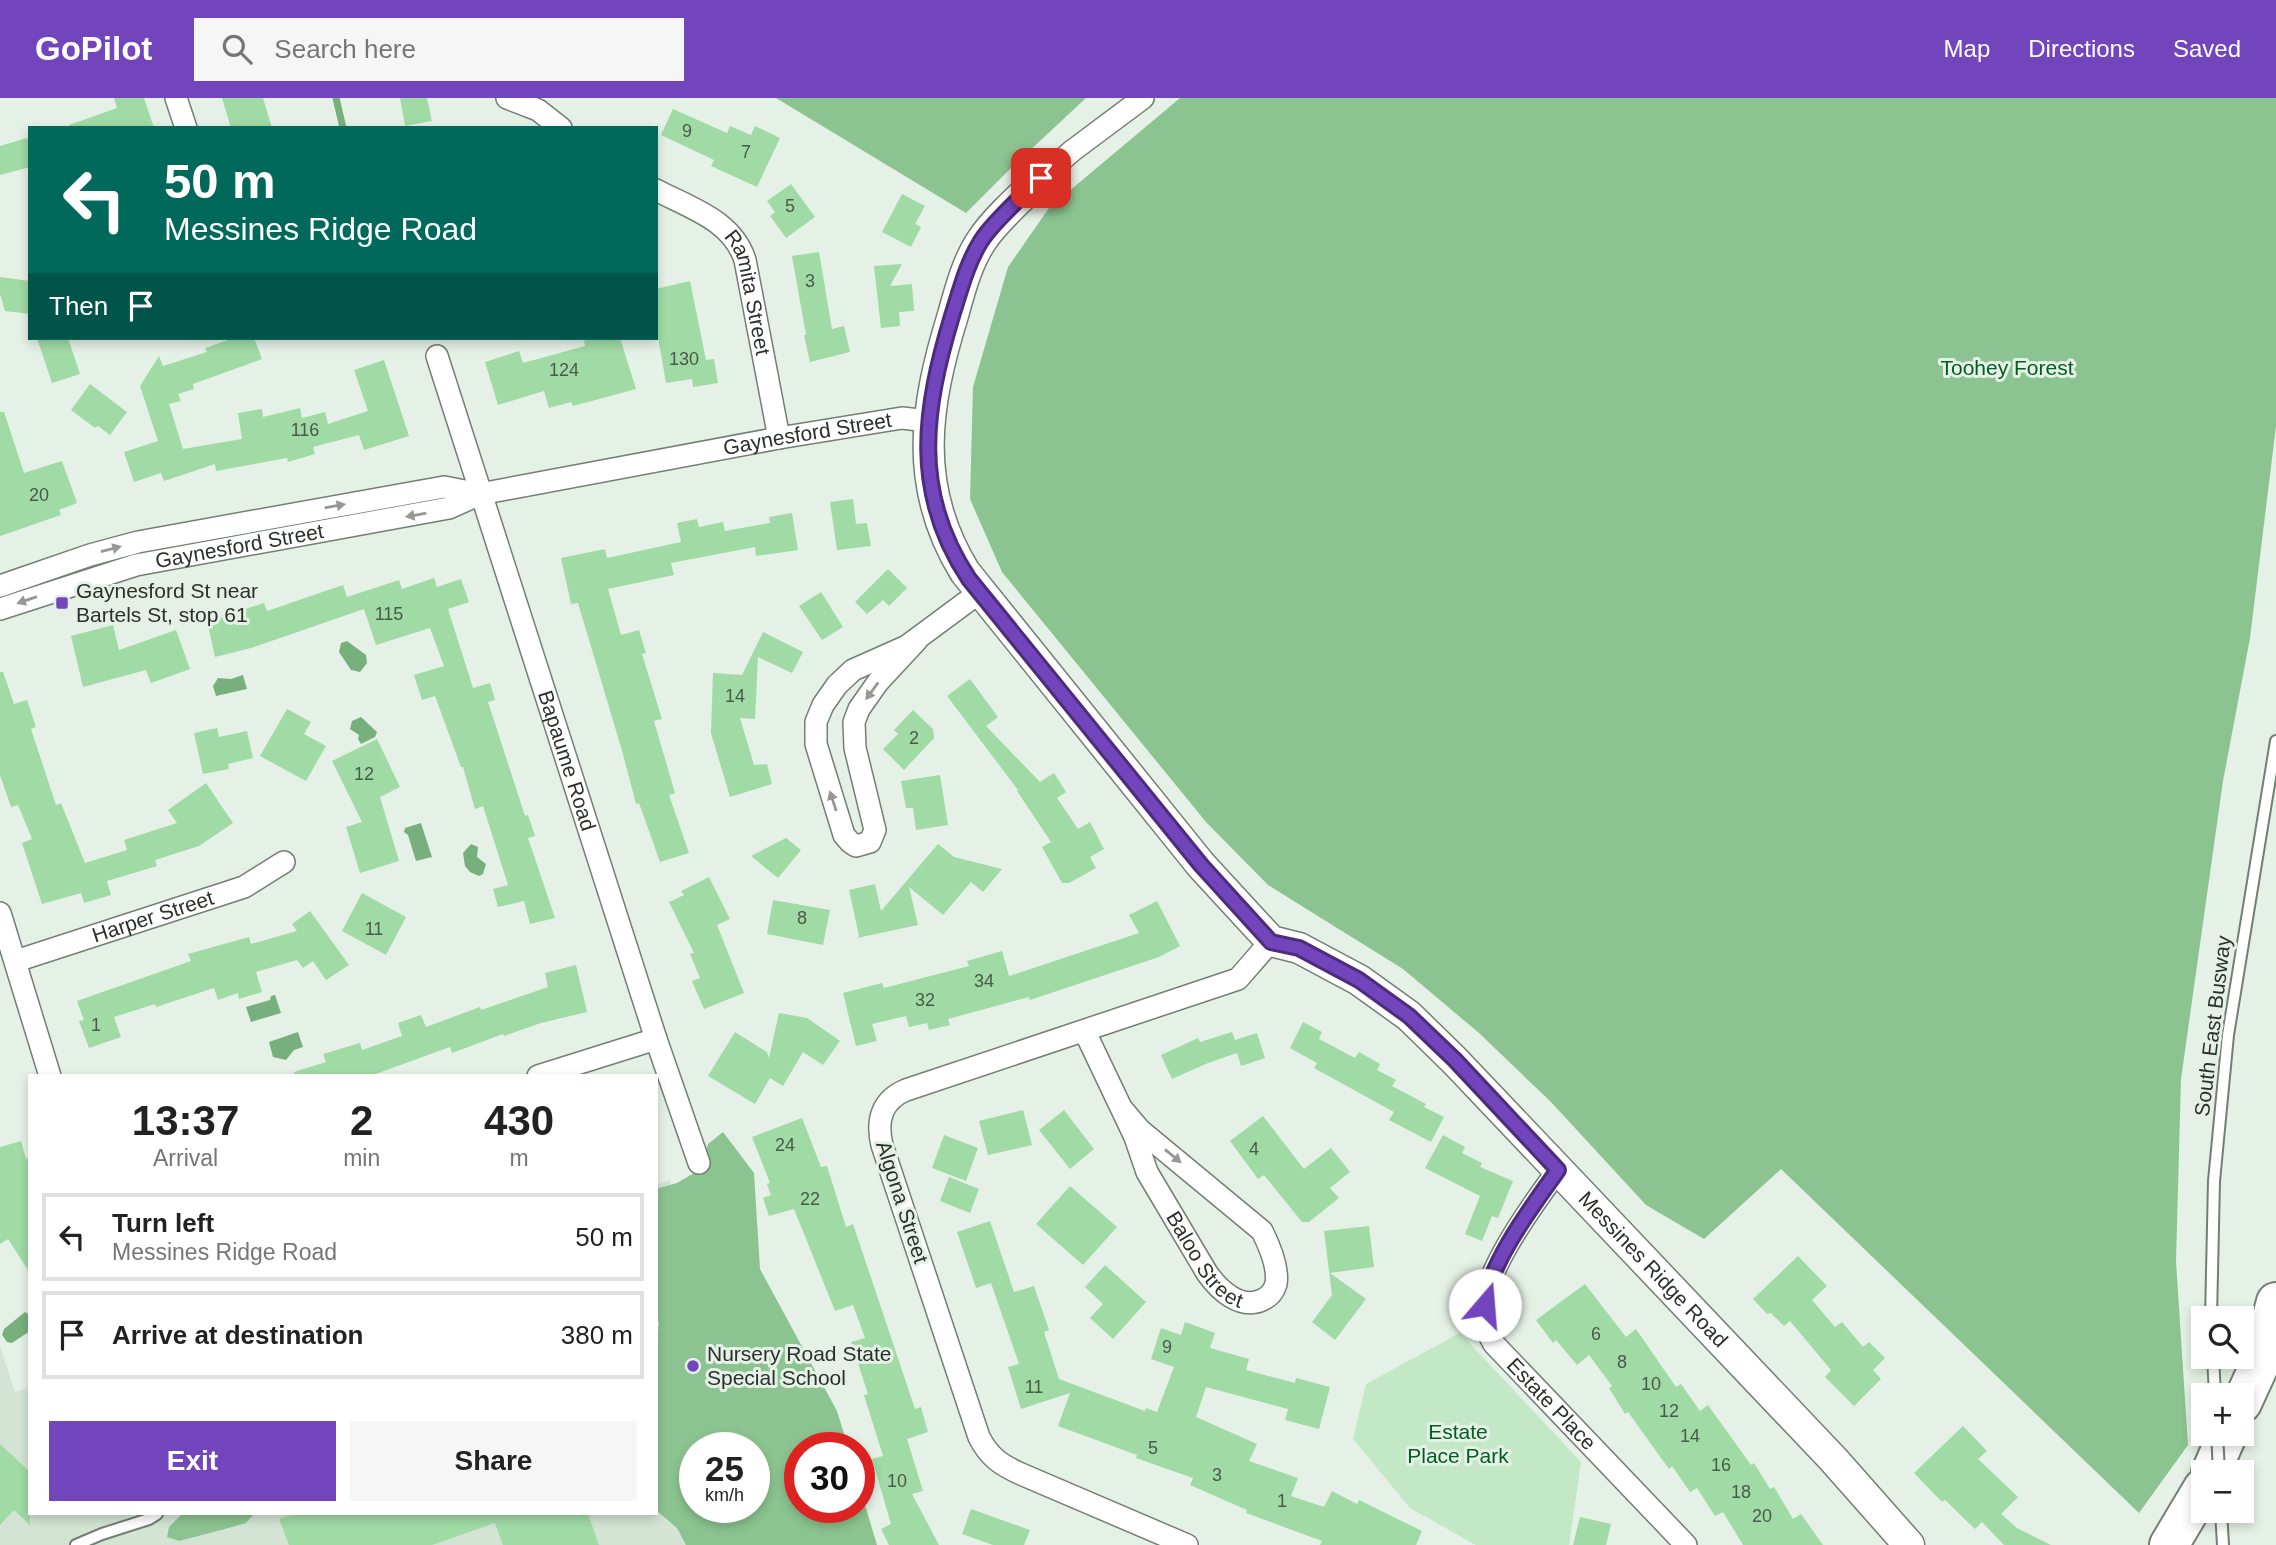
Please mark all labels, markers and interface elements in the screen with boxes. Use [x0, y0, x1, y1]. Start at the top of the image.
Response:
search box [194, 18, 684, 81]
text: GoPilot [35, 30, 152, 67]
icon: search [218, 30, 256, 68]
text: Search here [274, 34, 416, 64]
text: Map [1944, 35, 1990, 62]
text: Directions [2028, 35, 2135, 62]
text: Saved [2173, 35, 2241, 62]
house number: 9 [682, 121, 692, 141]
house number: 7 [741, 142, 751, 162]
pin [1011, 148, 1071, 208]
icon: left [49, 154, 140, 245]
text: 50 m [164, 154, 276, 208]
icon: arrive [1022, 159, 1060, 197]
house number: 5 [785, 196, 795, 216]
text: Messines Ridge Road [164, 211, 477, 247]
street label: Ramita Street [720, 225, 775, 357]
house number: 3 [805, 271, 815, 291]
icon: arrive [122, 287, 160, 325]
text: Then [49, 291, 108, 321]
house number: 130 [669, 349, 699, 369]
park label: Toohey Forest [1940, 356, 2074, 379]
house number: 124 [549, 360, 579, 380]
street label: Gaynesford Street [721, 408, 893, 459]
house number: 116 [291, 420, 319, 440]
house number: 20 [29, 485, 49, 505]
one-way arrow [324, 500, 346, 511]
one-way arrow [405, 509, 427, 520]
street label: Gaynesford Street [153, 519, 325, 572]
one-way arrow [101, 543, 123, 554]
place label: Gaynesford St near Bartels St, stop 61 [76, 579, 258, 626]
one-way arrow [16, 595, 37, 606]
marker: Gaynesford St near Bartels St, stop 61 [54, 595, 70, 611]
house number: 115 [375, 604, 403, 624]
one-way arrow [865, 682, 879, 700]
house number: 14 [725, 686, 745, 706]
street label: Bapaume Road [534, 688, 600, 834]
house number: 2 [909, 728, 919, 748]
house number: 12 [354, 764, 374, 784]
one-way arrow [827, 790, 838, 811]
street label: Harper Street [89, 886, 217, 946]
house number: 8 [797, 908, 807, 928]
house number: 11 [365, 919, 383, 939]
street label: South East Busway [2190, 934, 2235, 1118]
house number: 34 [974, 971, 994, 991]
house number: 32 [915, 990, 935, 1010]
house number: 1 [91, 1015, 101, 1035]
text: 13:37 [132, 1097, 239, 1144]
text: 2 [350, 1097, 373, 1144]
text: 430 [484, 1097, 554, 1144]
house number: 24 [775, 1135, 795, 1155]
street label: Algona Street [872, 1138, 933, 1266]
house number: 4 [1249, 1139, 1259, 1159]
text: Arrival [153, 1145, 218, 1171]
text: min [343, 1145, 380, 1171]
text: m [510, 1145, 529, 1171]
one-way arrow [1163, 1149, 1181, 1164]
street label: Messines Ridge Road [1574, 1187, 1732, 1352]
house number: 22 [800, 1189, 820, 1209]
street label: Baloo Street [1162, 1207, 1246, 1312]
text: Turn left [112, 1208, 214, 1238]
icon: left [53, 1218, 91, 1256]
text: 50 m [575, 1222, 633, 1252]
text: Messines Ridge Road [112, 1239, 337, 1265]
position arrow [1448, 1268, 1522, 1342]
map controls [2191, 1306, 2254, 1523]
button: search [2191, 1306, 2254, 1369]
icon: arrive [53, 1316, 91, 1354]
text: Arrive at destination [112, 1320, 363, 1350]
text: 380 m [561, 1320, 633, 1350]
house number: 6 [1591, 1324, 1601, 1344]
house number: 9 [1162, 1337, 1172, 1357]
place label: Nursery Road State Special School [707, 1342, 891, 1389]
house number: 8 [1617, 1352, 1627, 1372]
street label: Estate Place [1503, 1353, 1601, 1454]
marker: Nursery Road State Special School [685, 1358, 701, 1374]
house number: 10 [1641, 1374, 1661, 1394]
house number: 11 [1025, 1377, 1043, 1397]
button: + [2191, 1383, 2254, 1446]
house number: 12 [1659, 1401, 1679, 1421]
park label: Estate Place Park [1407, 1420, 1509, 1467]
button: Exit [49, 1421, 336, 1501]
button: Share [350, 1421, 637, 1501]
house number: 14 [1680, 1426, 1700, 1446]
speed limit sign: 30 [784, 1432, 875, 1523]
house number: 5 [1148, 1438, 1158, 1458]
text: 25 [705, 1449, 744, 1488]
house number: 16 [1711, 1455, 1731, 1475]
button: − [2191, 1460, 2254, 1523]
house number: 3 [1212, 1465, 1222, 1485]
house number: 10 [887, 1471, 907, 1491]
house number: 18 [1731, 1482, 1751, 1502]
text: km/h [705, 1485, 744, 1505]
house number: 1 [1277, 1491, 1287, 1511]
house number: 20 [1752, 1506, 1772, 1526]

